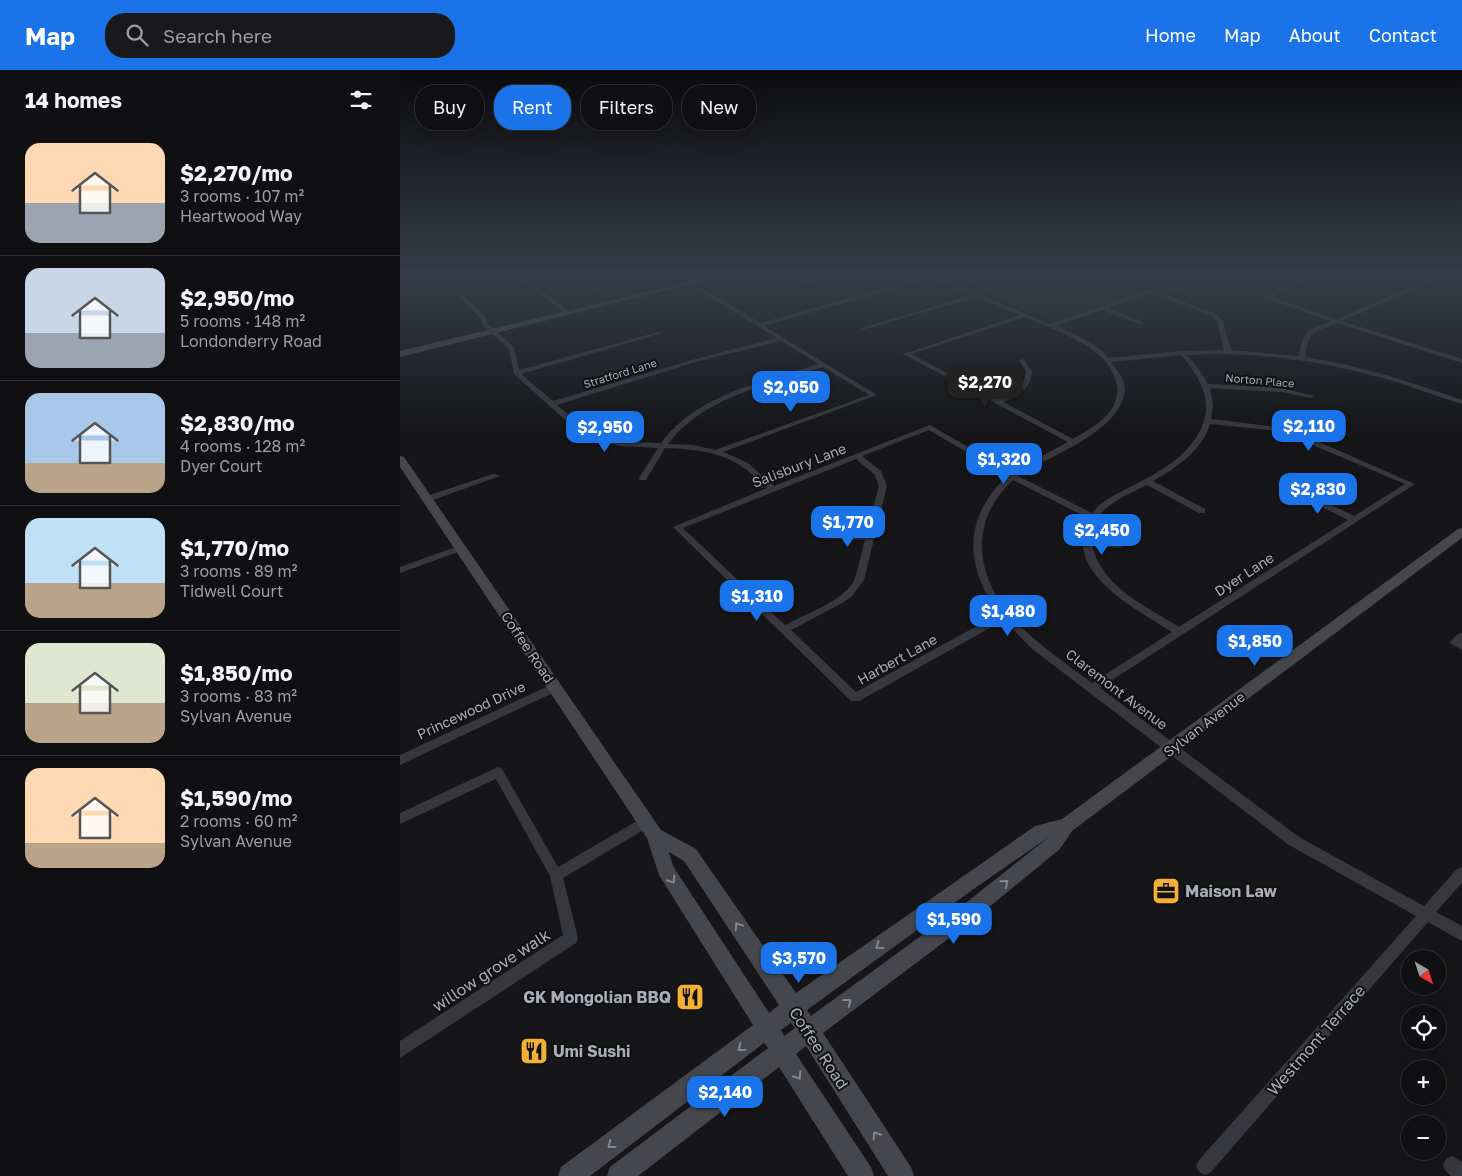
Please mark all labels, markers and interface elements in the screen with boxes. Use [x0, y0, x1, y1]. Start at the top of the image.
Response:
search box [105, 13, 455, 58]
text: Map [25, 21, 75, 50]
icon: search [123, 21, 151, 49]
text: Search here [163, 24, 272, 47]
text: Home [1145, 24, 1196, 46]
text: Map [1224, 24, 1261, 46]
text: About [1289, 24, 1341, 46]
text: Contact [1369, 24, 1437, 46]
chip: Buy [415, 85, 484, 130]
chip: Rent [494, 85, 571, 130]
chip: Filters [581, 85, 672, 130]
chip: New [682, 85, 756, 130]
icon: filters [347, 86, 375, 114]
text: 14 homes [25, 87, 122, 113]
text: $2,270/mo [180, 160, 293, 186]
icon: home [65, 163, 125, 223]
text: 3 rooms · 107 m² [180, 186, 304, 206]
text: Heartwood Way [180, 206, 302, 226]
text: $2,950/mo [180, 285, 294, 311]
icon: home [65, 288, 125, 348]
text: 5 rooms · 148 m² [180, 311, 305, 331]
text: Londonderry Road [180, 331, 322, 351]
street label: Stratford Lane [582, 356, 658, 390]
pin: $2,270 [944, 366, 1026, 408]
pin: $2,050 [750, 370, 832, 413]
street label: Norton Place [1225, 371, 1295, 389]
text: $2,270 [958, 372, 1012, 392]
text: $2,050 [763, 377, 819, 397]
text: $2,830/mo [180, 410, 295, 436]
pin: $2,950 [564, 410, 646, 453]
pin: $2,110 [1268, 410, 1350, 452]
icon: home [65, 413, 125, 473]
text: $2,110 [1283, 416, 1335, 436]
text: $2,950 [577, 417, 633, 437]
text: 4 rooms · 128 m² [180, 436, 305, 456]
street label: Salisbury Lane [749, 439, 849, 491]
pin: $1,320 [963, 442, 1045, 485]
text: $1,320 [977, 449, 1031, 469]
text: Dyer Court [180, 456, 262, 476]
pin: $2,830 [1277, 472, 1359, 515]
text: $2,830 [1290, 479, 1346, 499]
pin: $1,770 [807, 506, 889, 548]
text: $1,770 [822, 512, 874, 532]
pin: $2,450 [1061, 514, 1143, 556]
text: $2,450 [1074, 520, 1130, 540]
text: $1,770/mo [180, 535, 289, 561]
icon: home [65, 538, 125, 598]
street label: Dyer Lane [1211, 549, 1277, 599]
text: 3 rooms · 89 m² [180, 561, 297, 581]
pin: $1,310 [716, 580, 798, 622]
text: Tidwell Court [180, 581, 284, 601]
text: $1,310 [731, 586, 783, 606]
pin: $1,480 [967, 594, 1049, 637]
text: $1,480 [981, 601, 1035, 621]
street label: Coffee Road [498, 608, 558, 686]
pin: $1,850 [1214, 624, 1296, 667]
street label: Harbert Lane [854, 630, 940, 688]
text: $1,850 [1228, 631, 1282, 651]
street label: Claremont Avenue [1063, 645, 1171, 733]
text: $1,850/mo [180, 660, 293, 686]
icon: home [65, 663, 125, 723]
street label: Princewood Drive [414, 677, 528, 743]
text: 3 rooms · 83 m² [180, 686, 297, 706]
street label: Sylvan Avenue [1160, 688, 1248, 760]
text: Sylvan Avenue [180, 706, 292, 726]
text: $1,590/mo [180, 785, 292, 811]
icon: home [65, 788, 125, 848]
text: 2 rooms · 60 m² [180, 811, 298, 831]
text: Sylvan Avenue [180, 831, 292, 851]
one-way arrow [666, 875, 676, 884]
office icon: Maison Law [1151, 876, 1181, 906]
one-way arrow [1000, 879, 1009, 888]
place label: Maison Law [1185, 881, 1278, 901]
pin: $1,590 [913, 902, 995, 945]
text: $1,590 [927, 909, 981, 929]
one-way arrow [735, 923, 744, 932]
street label: willow grove walk [428, 924, 554, 1016]
one-way arrow [876, 940, 885, 949]
pin: $3,570 [758, 942, 840, 984]
text: $3,570 [772, 948, 826, 968]
north arrow [1401, 950, 1446, 995]
map controls [1401, 950, 1446, 1160]
street label: Westmont Terrace [1263, 981, 1369, 1099]
restaurant icon: GK Mongolian BBQ [675, 982, 705, 1012]
place label: GK Mongolian BBQ [523, 987, 671, 1007]
one-way arrow [842, 999, 852, 1008]
street label: Coffee Road [785, 1003, 853, 1093]
button: locate [1401, 1005, 1446, 1050]
restaurant icon: Umi Sushi [519, 1036, 549, 1066]
place label: Umi Sushi [553, 1041, 630, 1061]
one-way arrow [737, 1042, 747, 1051]
button: + [1401, 1060, 1446, 1105]
one-way arrow [792, 1070, 801, 1079]
pin: $2,140 [684, 1076, 766, 1118]
text: $2,140 [698, 1082, 752, 1102]
button: − [1401, 1115, 1446, 1160]
one-way arrow [872, 1131, 882, 1140]
one-way arrow [608, 1140, 617, 1148]

